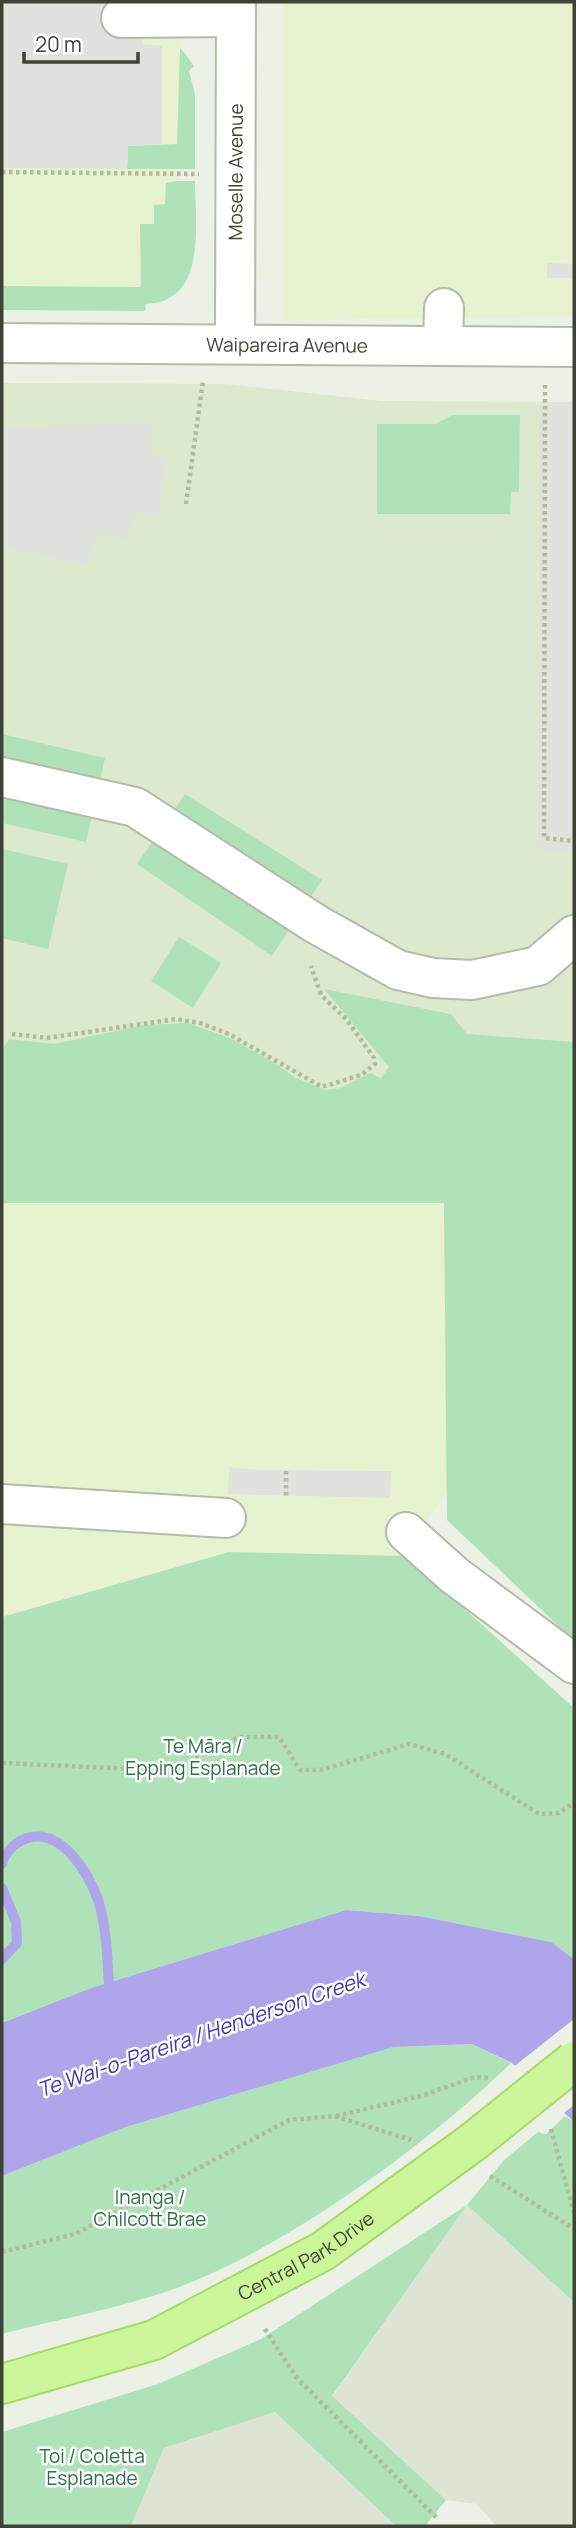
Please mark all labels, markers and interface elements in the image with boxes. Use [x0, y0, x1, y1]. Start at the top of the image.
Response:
scale bar [24, 21, 138, 65]
text: 20 m [35, 30, 82, 58]
street label: Moselle Avenue [222, 103, 249, 241]
street label: Waipareira Avenue [206, 331, 368, 359]
park label: Te Māra / Epping Esplanade [125, 1733, 281, 1781]
water label: Te Wai-o-Pareira / Henderson Creek [34, 1964, 371, 2103]
park label: Inanga / Chilcott Brae [94, 2184, 206, 2232]
street label: Central Park Drive [233, 2205, 379, 2307]
park label: Toi / Coletta Esplanade [39, 2443, 145, 2491]

